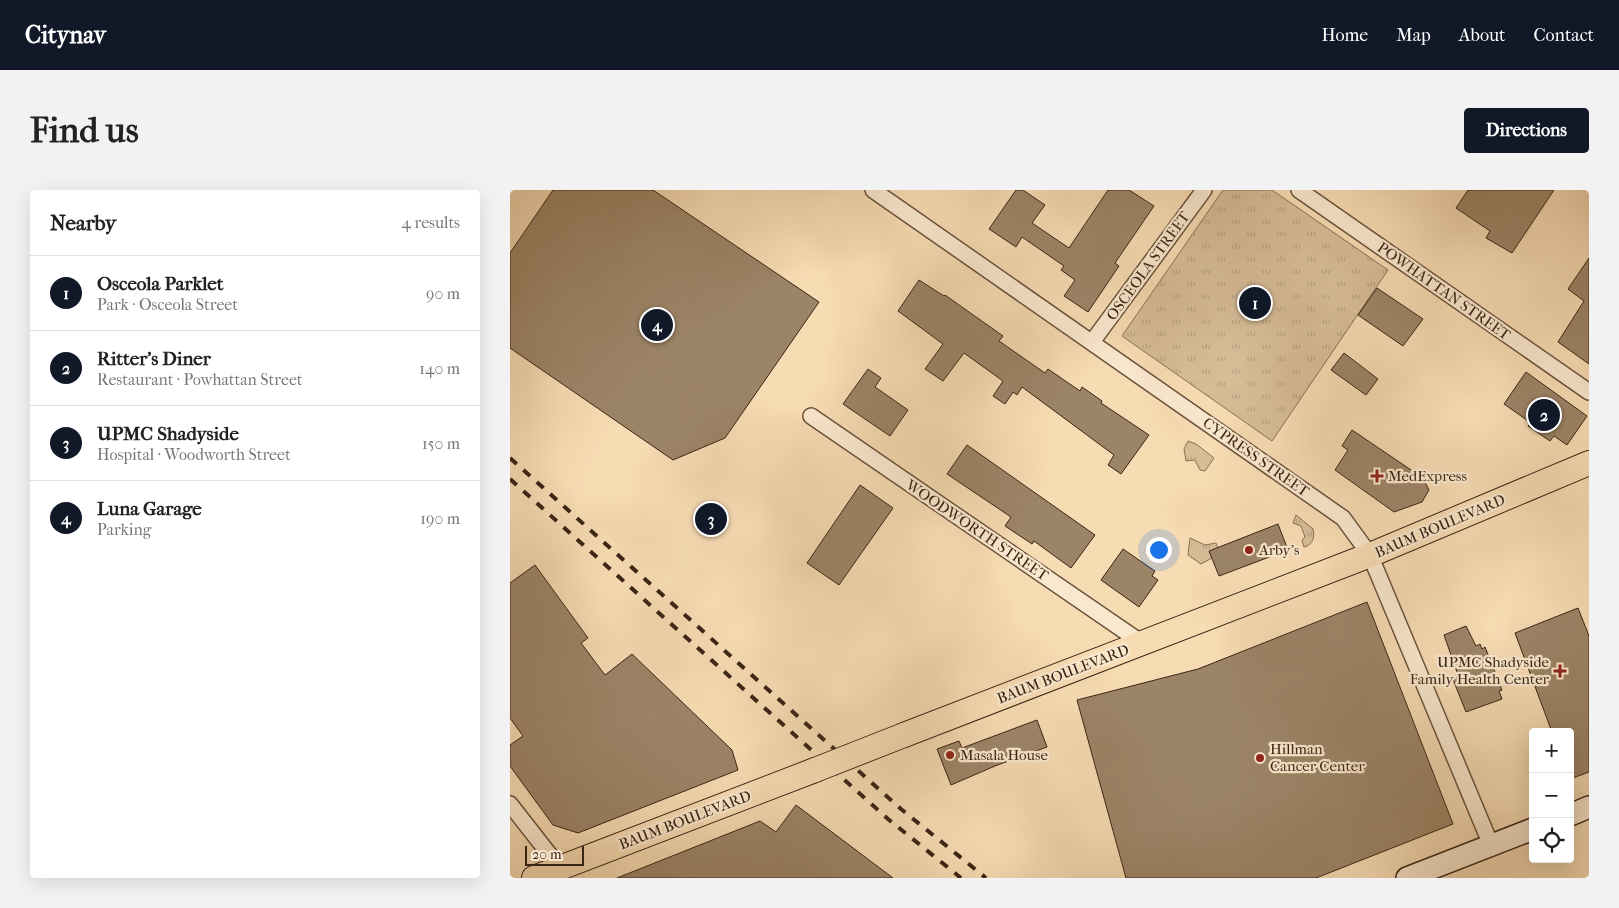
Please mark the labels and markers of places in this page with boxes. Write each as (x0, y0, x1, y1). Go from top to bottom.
pin: 1 (1239, 284, 1271, 322)
pin: 4 (641, 306, 673, 344)
pin: 2 (1528, 396, 1560, 434)
place label: MedExpress (1388, 467, 1467, 485)
marker: MedExpress (1370, 469, 1384, 483)
pin: 3 (695, 500, 727, 538)
place label: Arby's (1258, 541, 1300, 559)
marker: Arby's (1243, 544, 1255, 556)
place label: UPMC Shadyside Family Health Center (1410, 653, 1550, 688)
marker: UPMC Shadyside Family Health Center (1553, 664, 1567, 678)
place label: Hillman Cancer Center (1270, 740, 1365, 775)
place label: Masala House (960, 746, 1049, 764)
marker: Masala House (944, 749, 956, 761)
marker: Hillman Cancer Center (1254, 752, 1266, 764)

